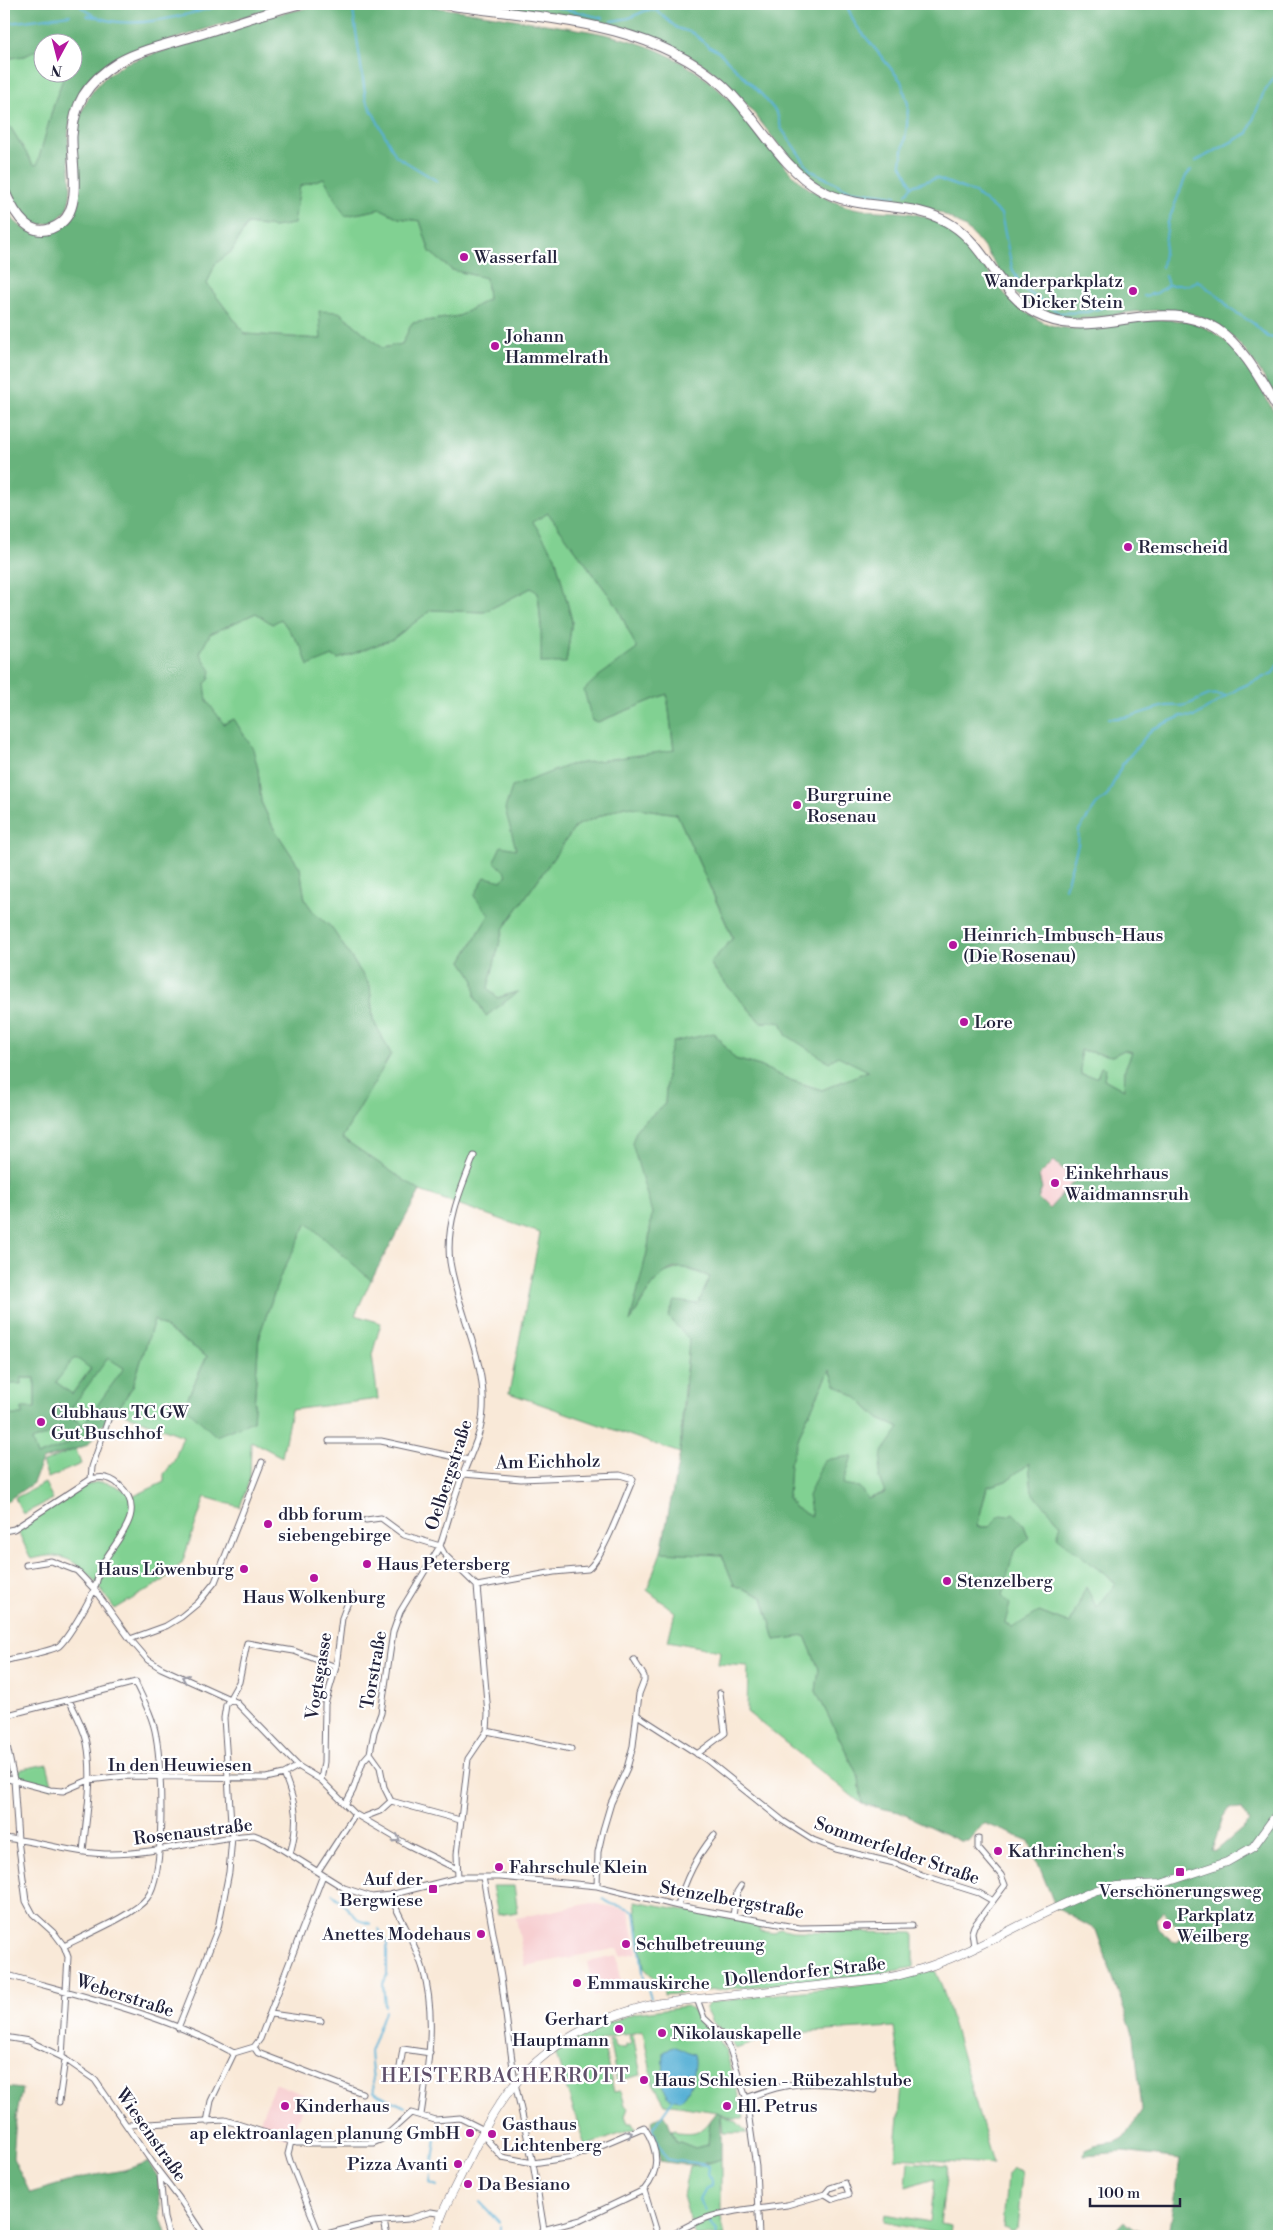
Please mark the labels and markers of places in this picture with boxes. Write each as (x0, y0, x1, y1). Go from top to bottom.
place label: Wasserfall (473, 246, 558, 269)
marker: Wasserfall (458, 251, 470, 263)
place label: Wanderparkplatz Dicker Stein (983, 270, 1123, 314)
marker: Wanderparkplatz Dicker Stein (1127, 285, 1139, 297)
place label: Johann Hammelrath (504, 325, 609, 369)
marker: Johann Hammelrath (489, 340, 501, 352)
place label: Remscheid (1138, 536, 1229, 559)
marker: Remscheid (1122, 541, 1134, 553)
place label: Burgruine Rosenau (806, 784, 892, 828)
marker: Burgruine Rosenau (791, 799, 803, 811)
place label: Heinrich-Imbusch-Haus (Die Rosenau) (963, 924, 1164, 968)
marker: Heinrich-Imbusch-Haus (Die Rosenau) (947, 939, 959, 951)
place label: Lore (974, 1011, 1013, 1034)
marker: Lore (958, 1016, 970, 1028)
place label: Einkehrhaus Waidmannsruh (1064, 1162, 1189, 1206)
marker: Einkehrhaus Waidmannsruh (1049, 1177, 1061, 1189)
place label: Clubhaus TC GW Gut Buschhof (51, 1401, 189, 1445)
marker: Clubhaus TC GW Gut Buschhof (35, 1416, 47, 1428)
place label: dbb forum siebengebirge (278, 1503, 391, 1547)
marker: dbb forum siebengebirge (262, 1518, 274, 1530)
place label: Haus Petersberg (377, 1553, 511, 1576)
place label: Haus Löwenburg (97, 1558, 235, 1581)
marker: Haus Petersberg (361, 1558, 373, 1570)
marker: Haus Löwenburg (238, 1563, 250, 1575)
place label: Stenzelberg (957, 1570, 1053, 1593)
marker: Haus Wolkenburg (308, 1572, 320, 1584)
marker: Stenzelberg (941, 1575, 953, 1587)
place label: Haus Wolkenburg (243, 1586, 386, 1609)
place label: Kathrinchen's (1008, 1840, 1125, 1863)
marker: Kathrinchen's (992, 1845, 1004, 1857)
place label: Fahrschule Klein (509, 1856, 648, 1879)
marker: Fahrschule Klein (493, 1861, 505, 1873)
marker: Verschönerungsweg (1174, 1866, 1186, 1878)
place label: Auf der Bergwiese (339, 1868, 423, 1912)
place label: Verschönerungsweg (1097, 1880, 1262, 1903)
marker: Auf der Bergwiese (427, 1883, 439, 1895)
place label: Parkplatz Weilberg (1176, 1904, 1254, 1948)
marker: Parkplatz Weilberg (1161, 1919, 1173, 1931)
place label: Anettes Modehaus (321, 1923, 471, 1946)
marker: Anettes Modehaus (475, 1928, 487, 1940)
place label: Schulbetreuung (636, 1933, 765, 1956)
marker: Schulbetreuung (620, 1938, 632, 1950)
place label: Emmauskirche (587, 1972, 710, 1995)
marker: Emmauskirche (571, 1977, 583, 1989)
place label: Gerhart Hauptmann (512, 2008, 610, 2052)
place label: Nikolauskapelle (672, 2022, 802, 2045)
marker: Gerhart Hauptmann (613, 2023, 625, 2035)
marker: Nikolauskapelle (656, 2027, 668, 2039)
place label: Haus Schlesien - Rübezahlstube (654, 2069, 912, 2092)
marker: Haus Schlesien - Rübezahlstube (638, 2074, 650, 2086)
place label: Kinderhaus (295, 2095, 390, 2118)
place label: Hl. Petrus (737, 2095, 818, 2118)
marker: Kinderhaus (279, 2100, 291, 2112)
marker: Hl. Petrus (721, 2100, 733, 2112)
place label: Gasthaus Lichtenberg (502, 2113, 603, 2157)
place label: ap elektroanlagen planung GmbH (190, 2122, 461, 2145)
marker: ap elektroanlagen planung GmbH (464, 2127, 476, 2139)
marker: Gasthaus Lichtenberg (486, 2128, 498, 2140)
place label: Pizza Avanti (347, 2153, 448, 2176)
marker: Pizza Avanti (452, 2158, 464, 2170)
place label: Da Besiano (478, 2173, 570, 2196)
marker: Da Besiano (462, 2178, 474, 2190)

